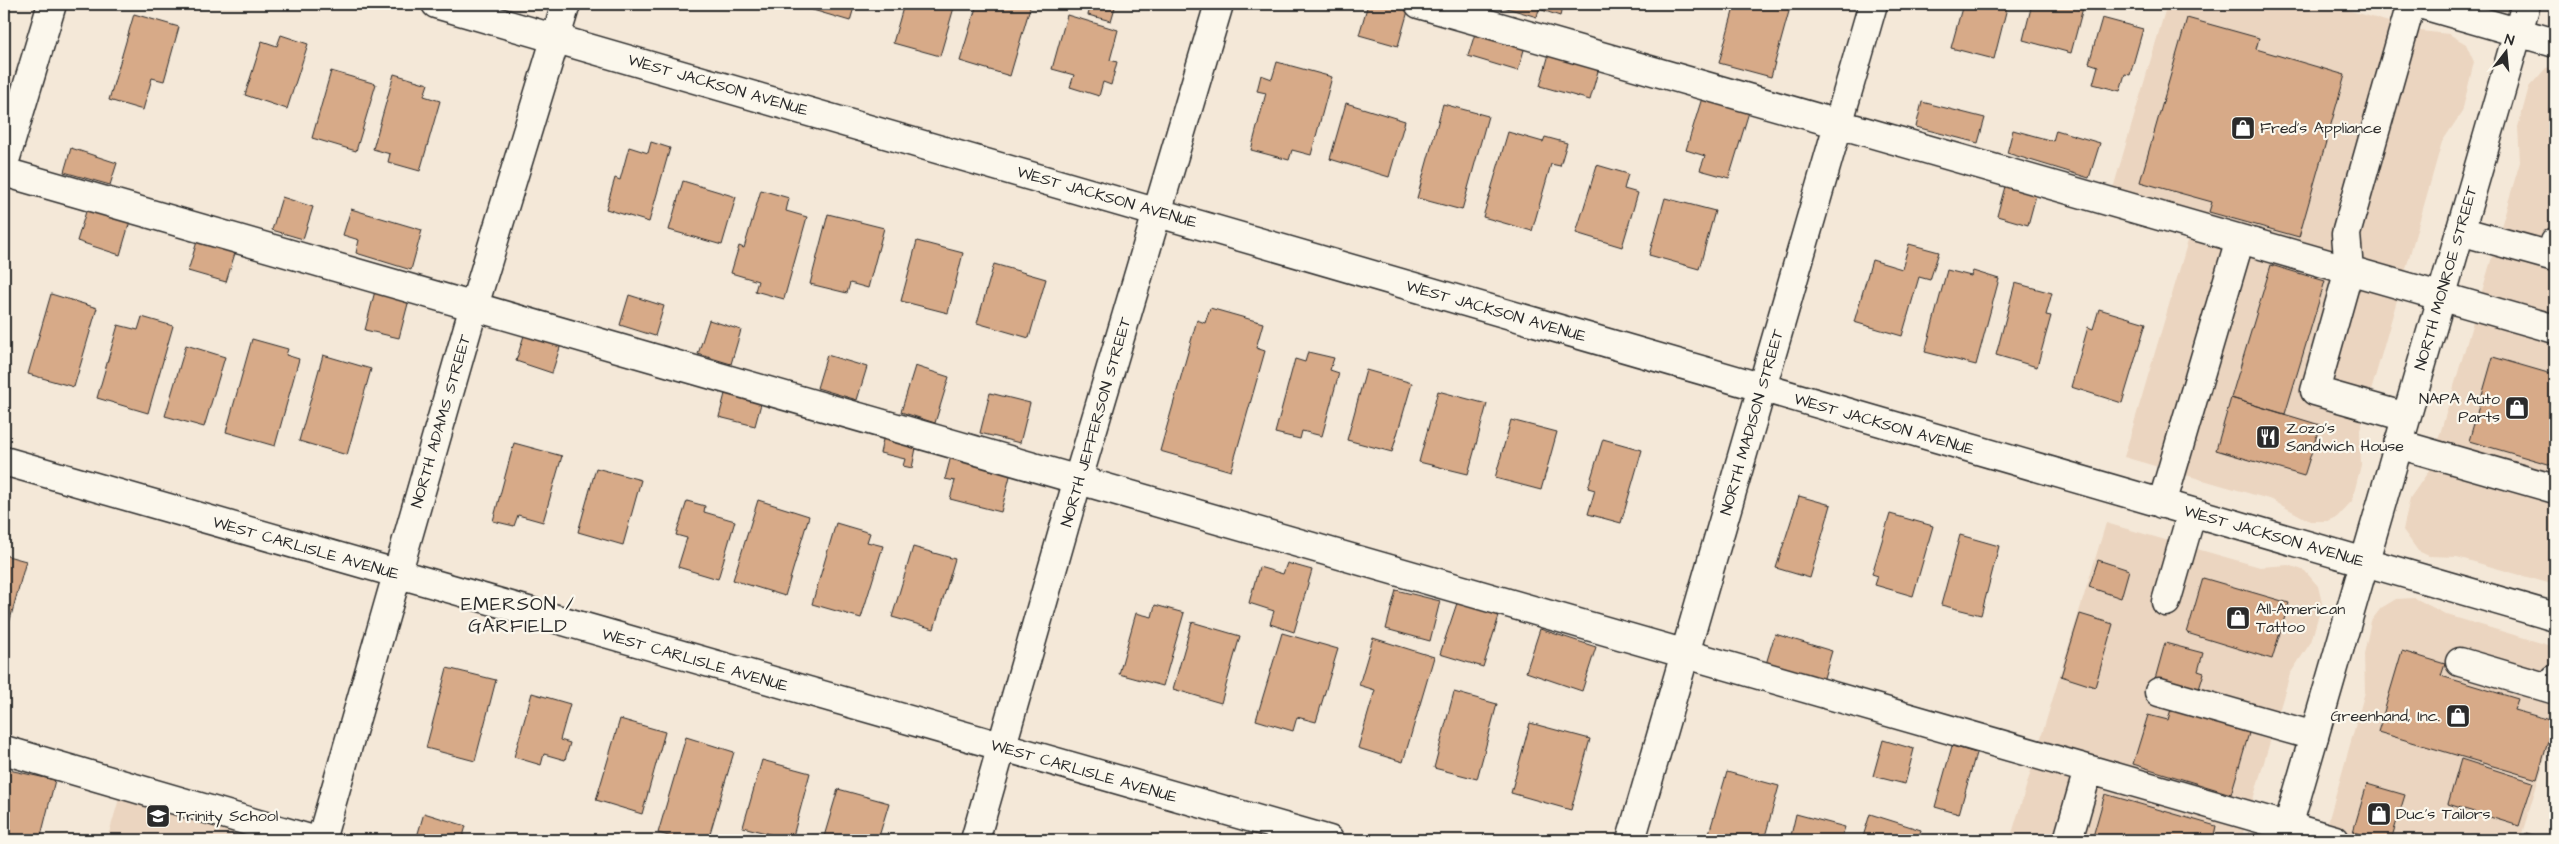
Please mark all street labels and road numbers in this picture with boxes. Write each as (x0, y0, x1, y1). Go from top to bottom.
street label: WEST JACKSON AVENUE (625, 49, 811, 121)
street label: WEST JACKSON AVENUE (1014, 161, 1200, 233)
street label: NORTH MONROE STREET (2409, 183, 2483, 373)
street label: WEST JACKSON AVENUE (1403, 275, 1589, 347)
street label: NORTH JEFFERSON STREET (1055, 315, 1137, 529)
street label: NORTH MADISON STREET (1715, 326, 1789, 518)
street label: NORTH ADAMS STREET (406, 332, 476, 510)
street label: WEST JACKSON AVENUE (1791, 388, 1977, 460)
street label: WEST JACKSON AVENUE (2181, 500, 2367, 572)
street label: WEST CARLISLE AVENUE (210, 511, 402, 585)
street label: WEST CARLISLE AVENUE (599, 623, 791, 697)
street label: WEST CARLISLE AVENUE (988, 734, 1180, 808)

